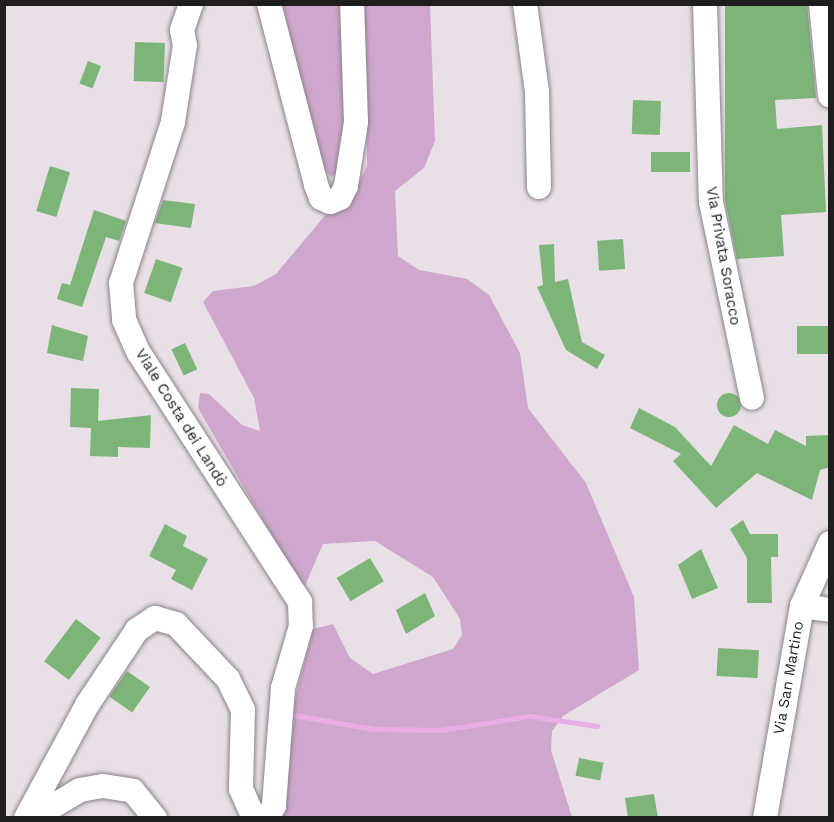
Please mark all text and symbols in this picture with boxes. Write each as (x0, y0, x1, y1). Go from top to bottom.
street label: Via Privata Soracco (702, 185, 744, 327)
street label: Viale Costa dei Landò (131, 345, 231, 491)
street label: Via San Martino (770, 620, 808, 736)

